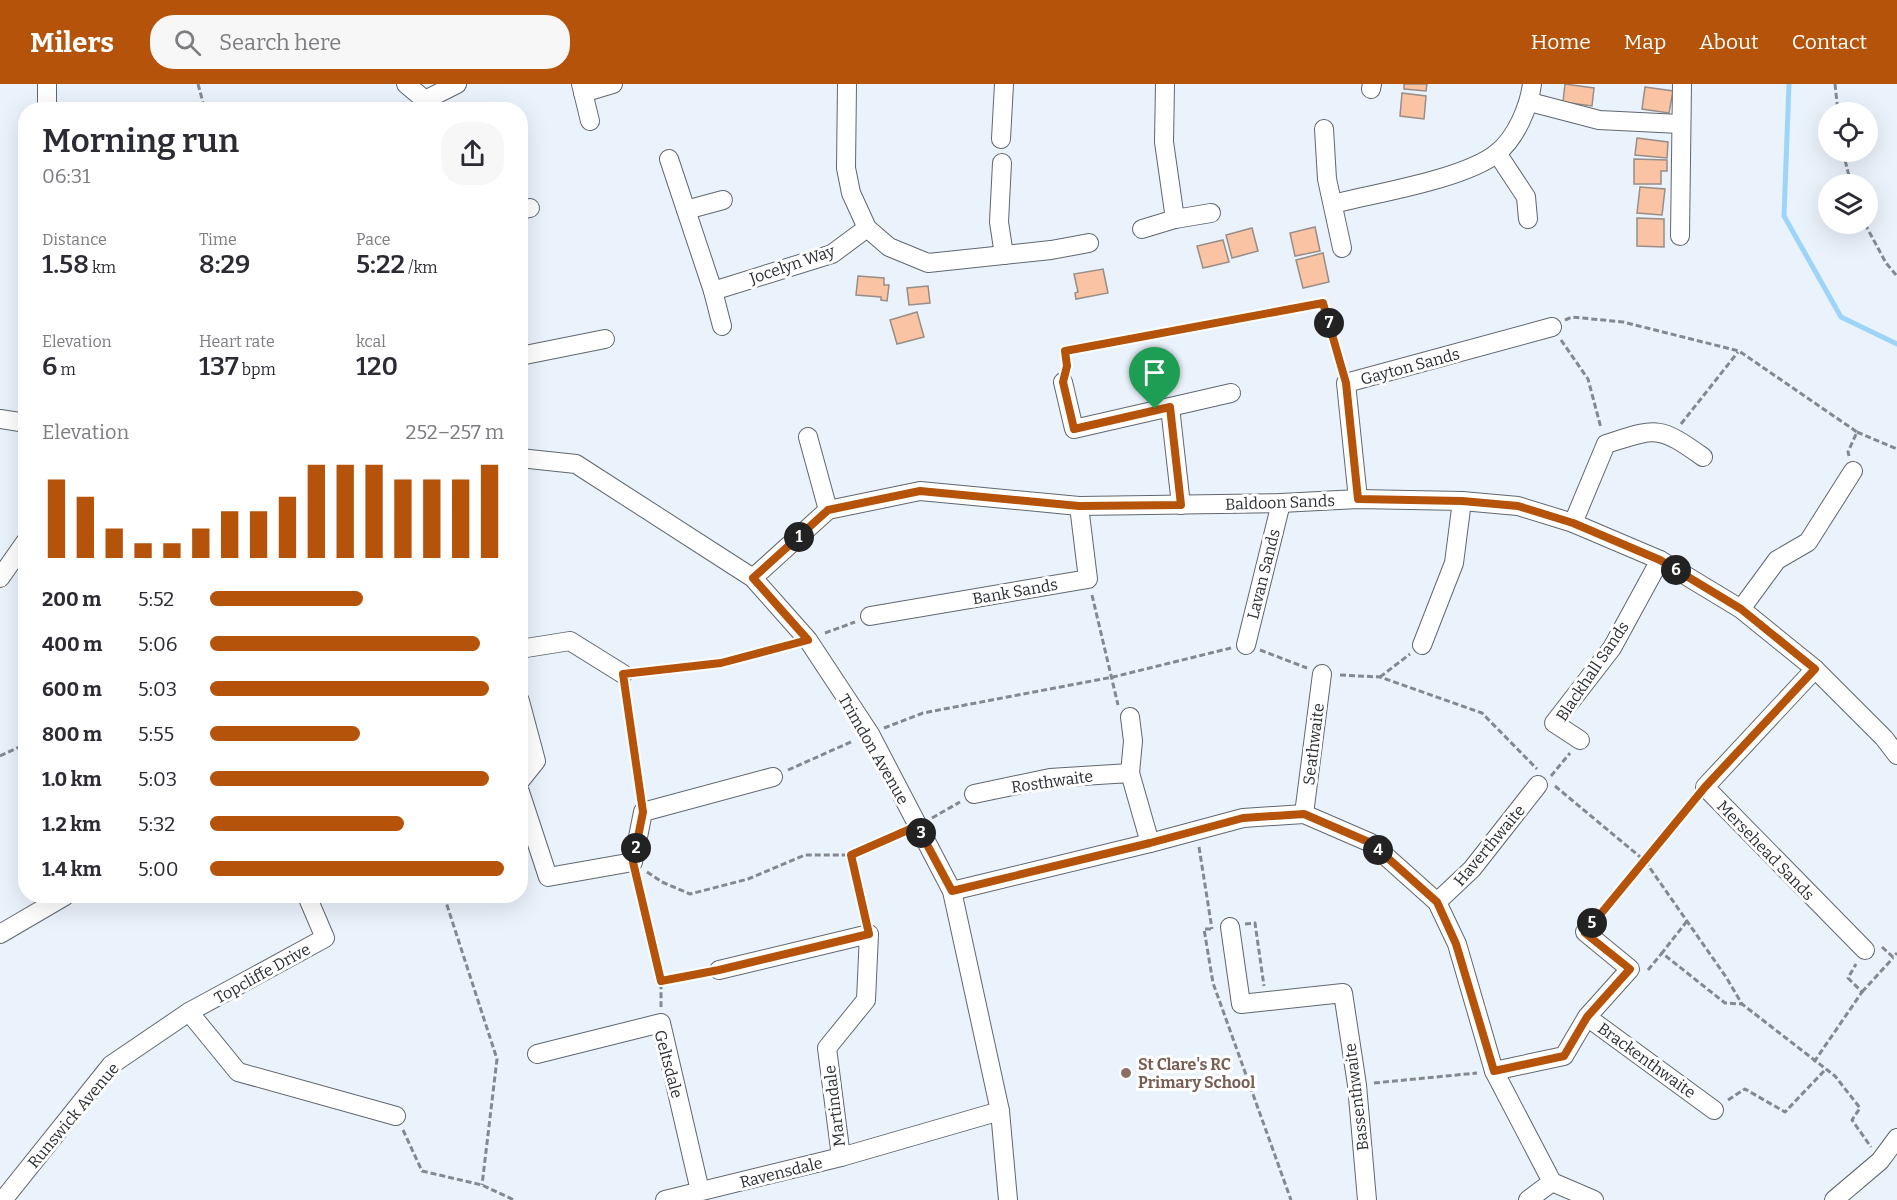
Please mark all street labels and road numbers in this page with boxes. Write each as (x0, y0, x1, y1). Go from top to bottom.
street label: Jocelyn Way (746, 241, 838, 288)
street label: Gayton Sands (1358, 344, 1462, 389)
street label: Baldoon Sands (1225, 491, 1335, 514)
street label: Lavan Sands (1243, 527, 1284, 621)
street label: Bank Sands (971, 575, 1059, 608)
street label: Blackhall Sands (1552, 618, 1633, 725)
street label: Trimdon Avenue (834, 691, 913, 808)
street label: Seathwaite (1299, 702, 1328, 786)
street label: Rosthwaite (1010, 766, 1094, 797)
street label: Mersehead Sands (1713, 796, 1818, 904)
street label: Haverthwaite (1450, 801, 1529, 890)
street label: Topcliffe Drive (211, 939, 314, 1008)
street label: Brackenthwaite (1594, 1019, 1699, 1102)
street label: Geltsdale (650, 1028, 687, 1100)
street label: Bassenthwaite (1340, 1042, 1373, 1152)
street label: Runswick Avenue (24, 1059, 123, 1172)
street label: Martindale (820, 1064, 849, 1148)
street label: Ravensdale (738, 1153, 824, 1192)

